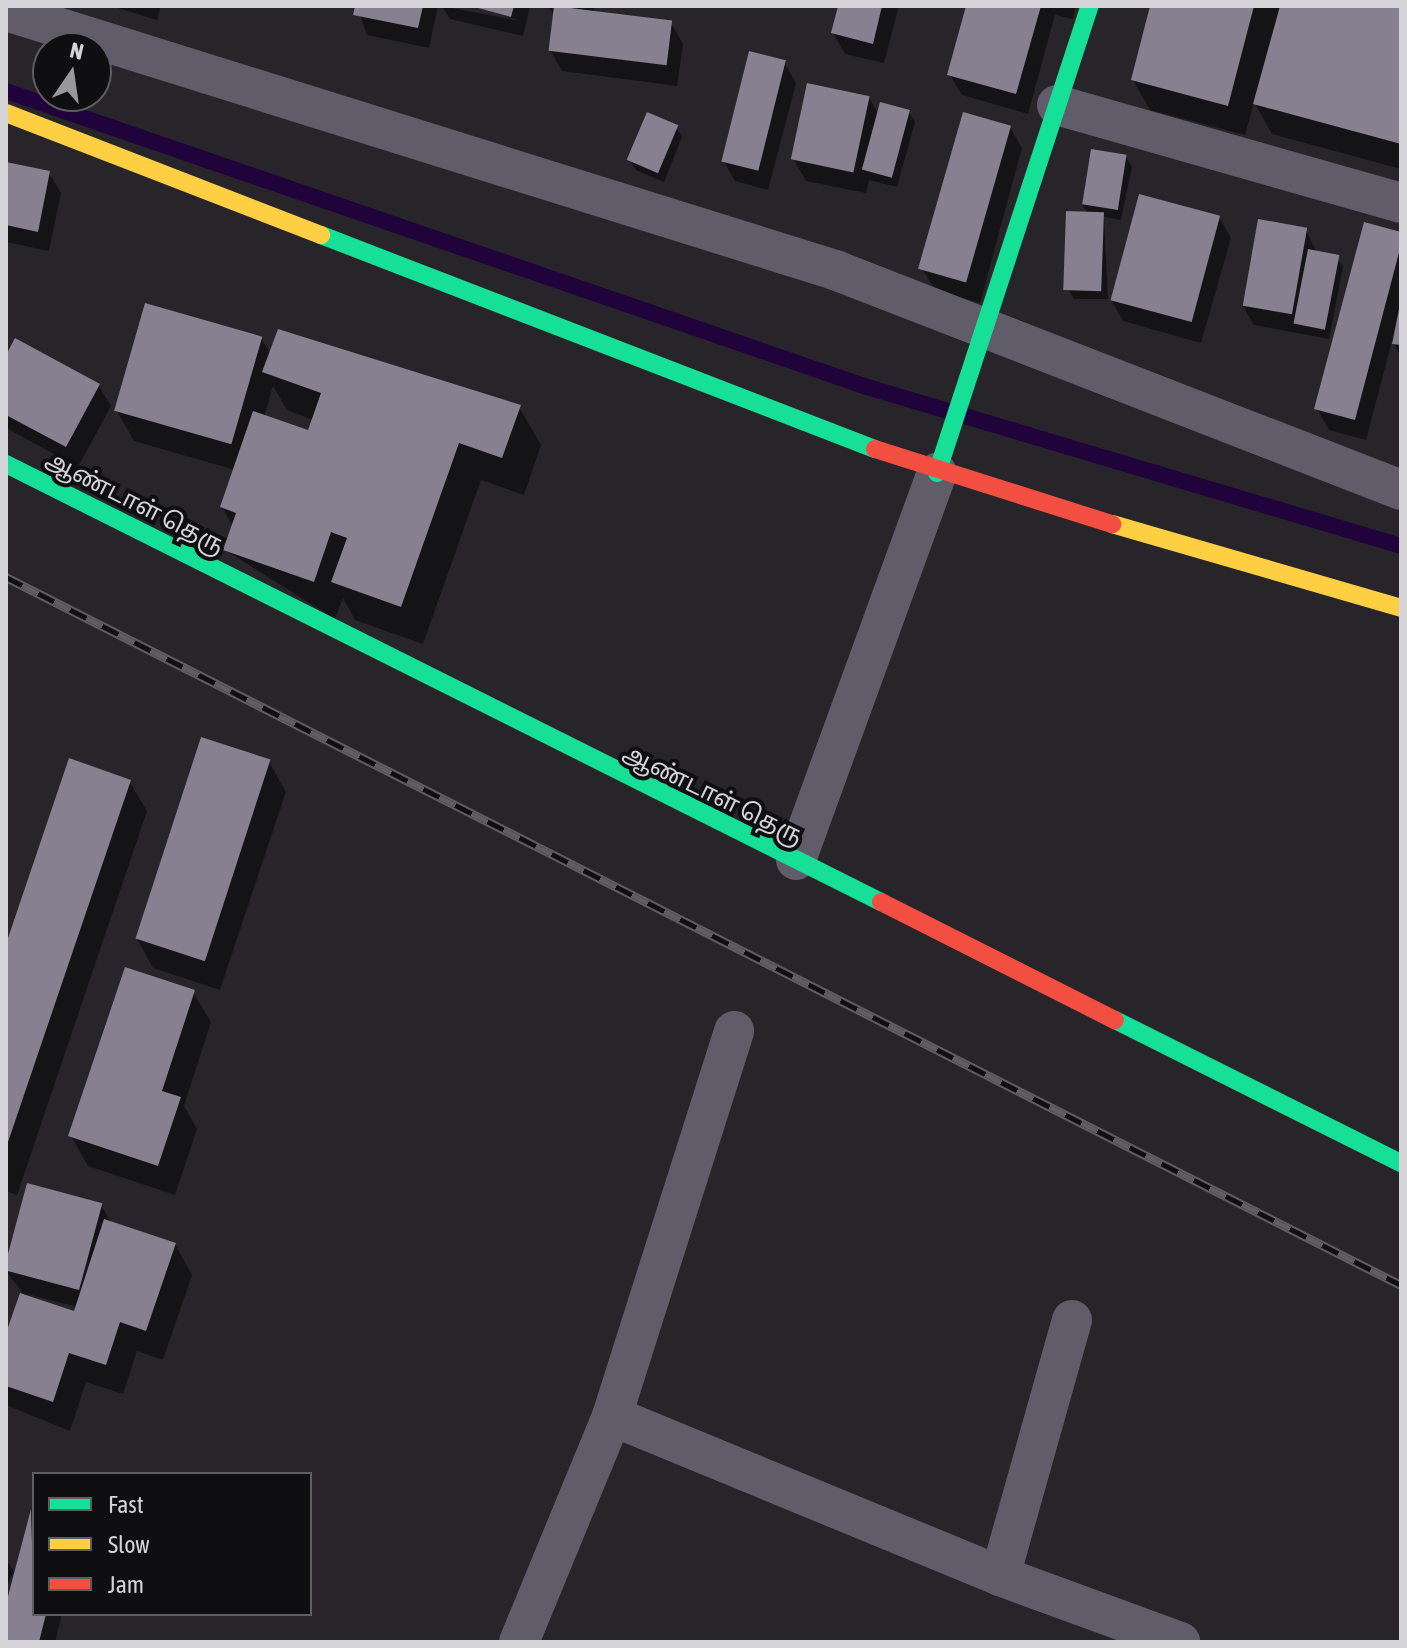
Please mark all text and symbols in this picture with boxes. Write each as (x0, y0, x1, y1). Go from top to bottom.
north arrow (32, 32, 112, 112)
text: N (68, 36, 86, 65)
street label: ஆண்டாள் தெரு (41, 445, 229, 559)
street label: ஆண்டாள் தெரு (618, 738, 808, 850)
legend (32, 1472, 312, 1616)
text: Fast (108, 1491, 144, 1518)
text: Slow (108, 1531, 150, 1558)
text: Jam (108, 1571, 144, 1598)

